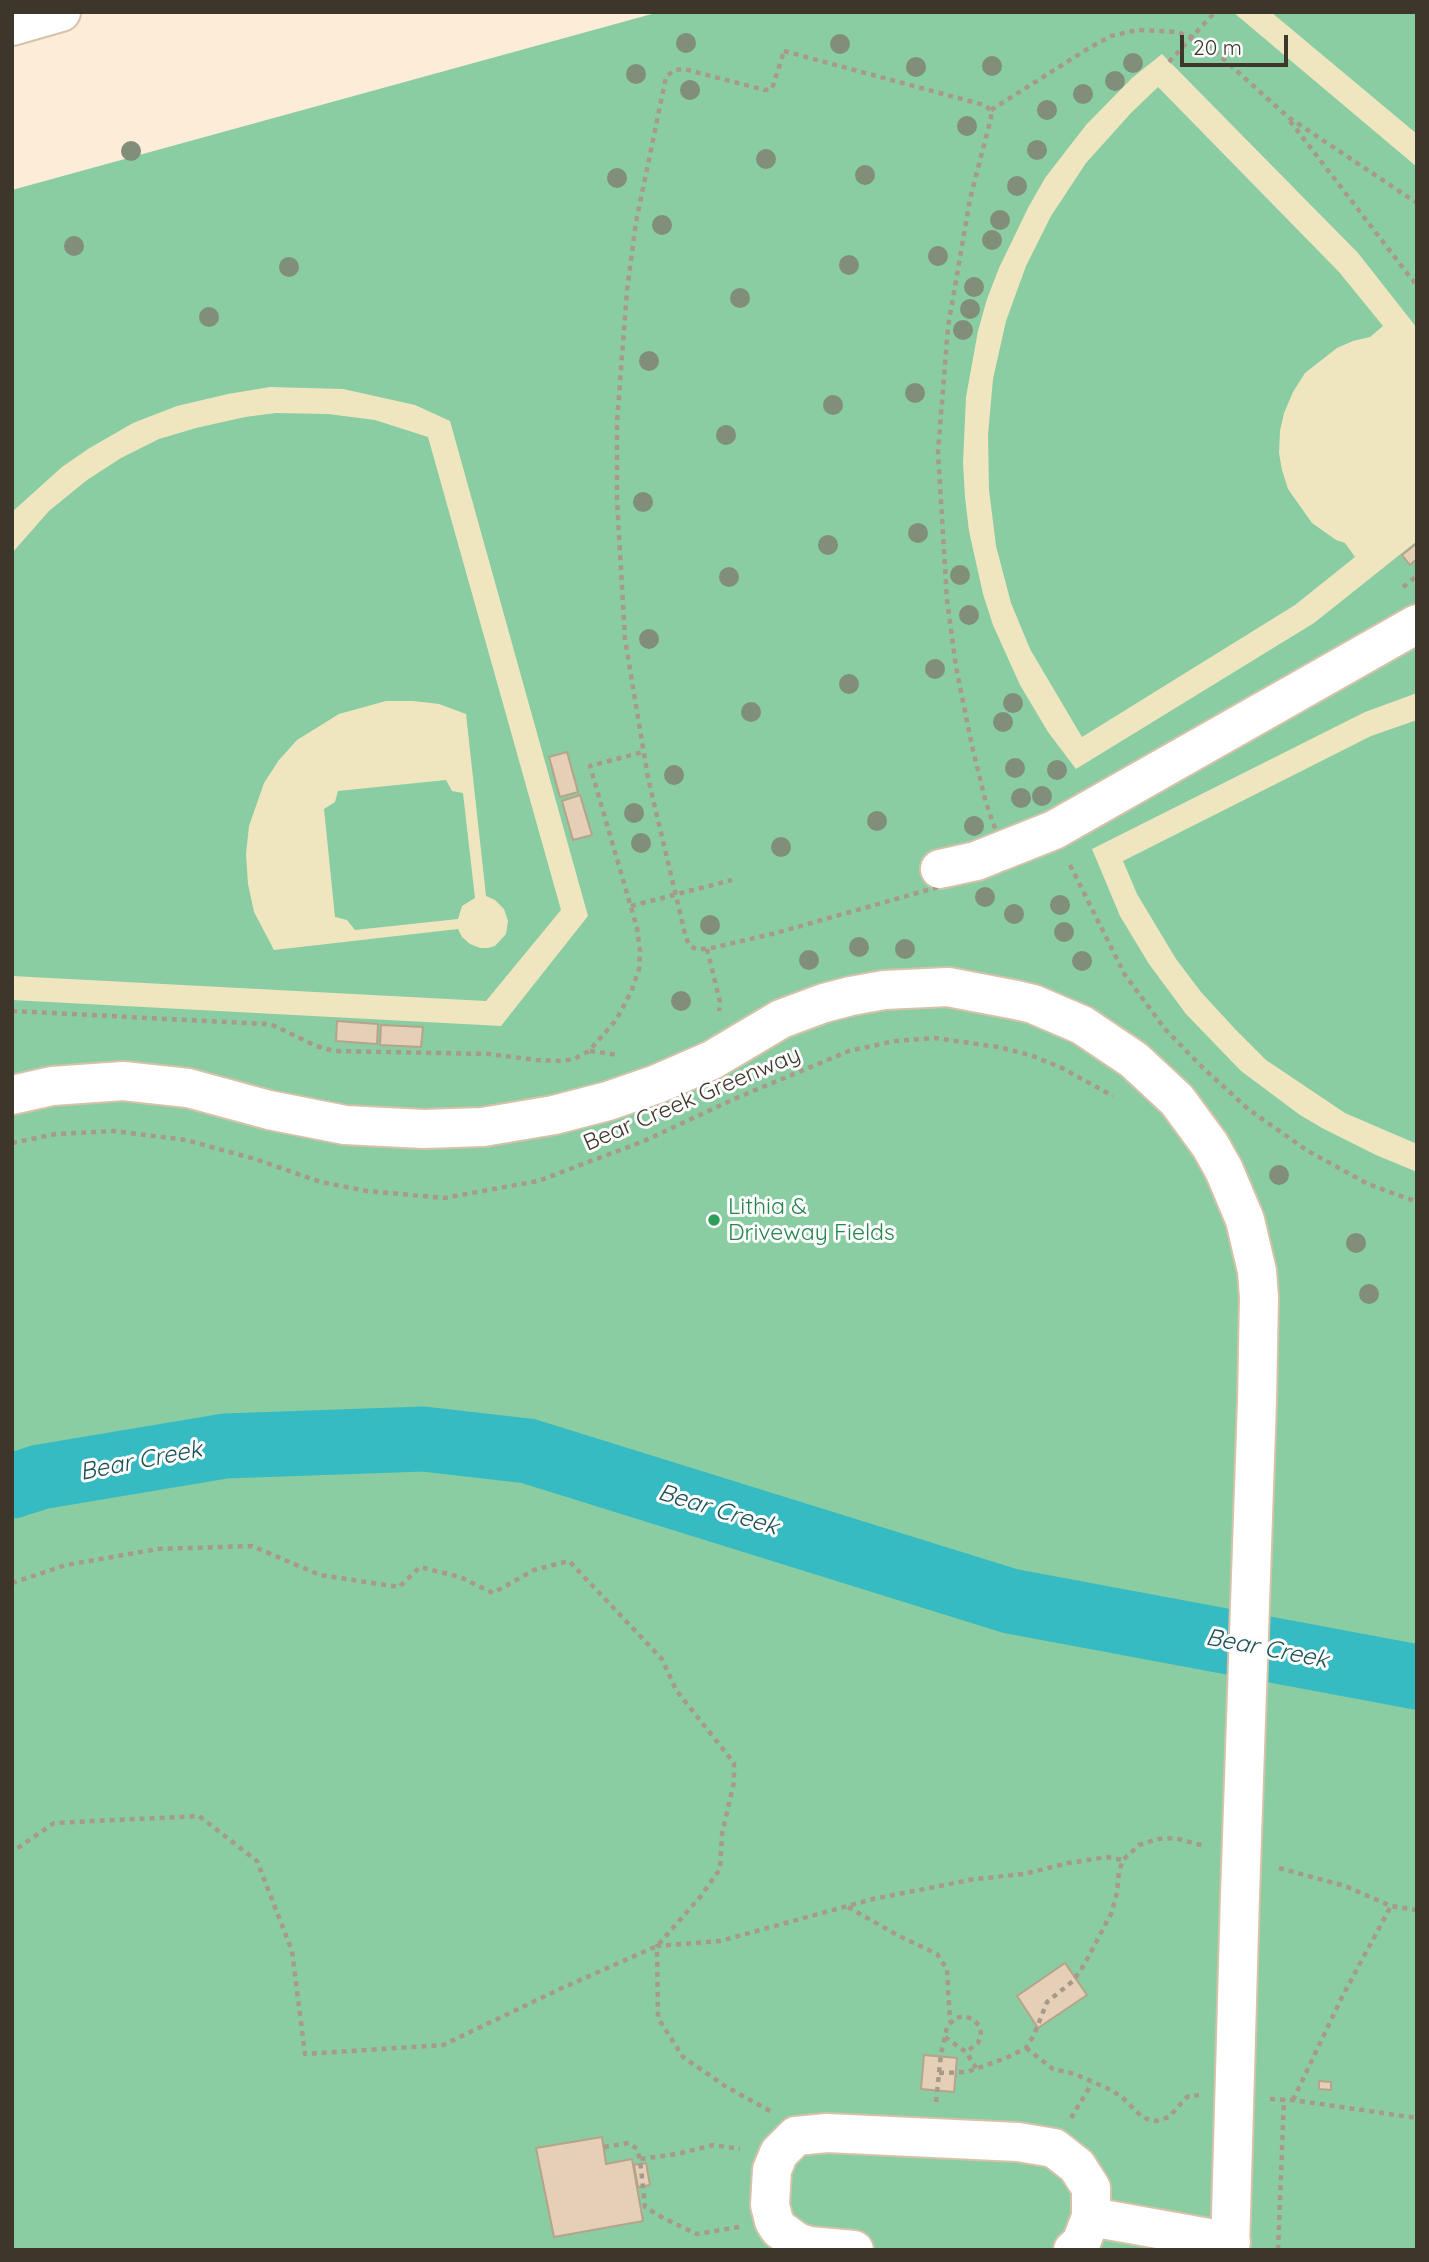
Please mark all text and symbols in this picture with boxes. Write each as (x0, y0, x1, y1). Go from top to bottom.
scale bar (1184, 21, 1292, 65)
text: 20 m (1193, 34, 1242, 60)
street label: Bear Creek Greenway (579, 1041, 805, 1157)
place label: Lithia & Driveway Fields (728, 1193, 895, 1247)
marker: Lithia & Driveway Fields (706, 1212, 722, 1228)
water label: Bear Creek (77, 1435, 205, 1487)
water label: Bear Creek (655, 1478, 781, 1542)
water label: Bear Creek (1203, 1623, 1331, 1675)

